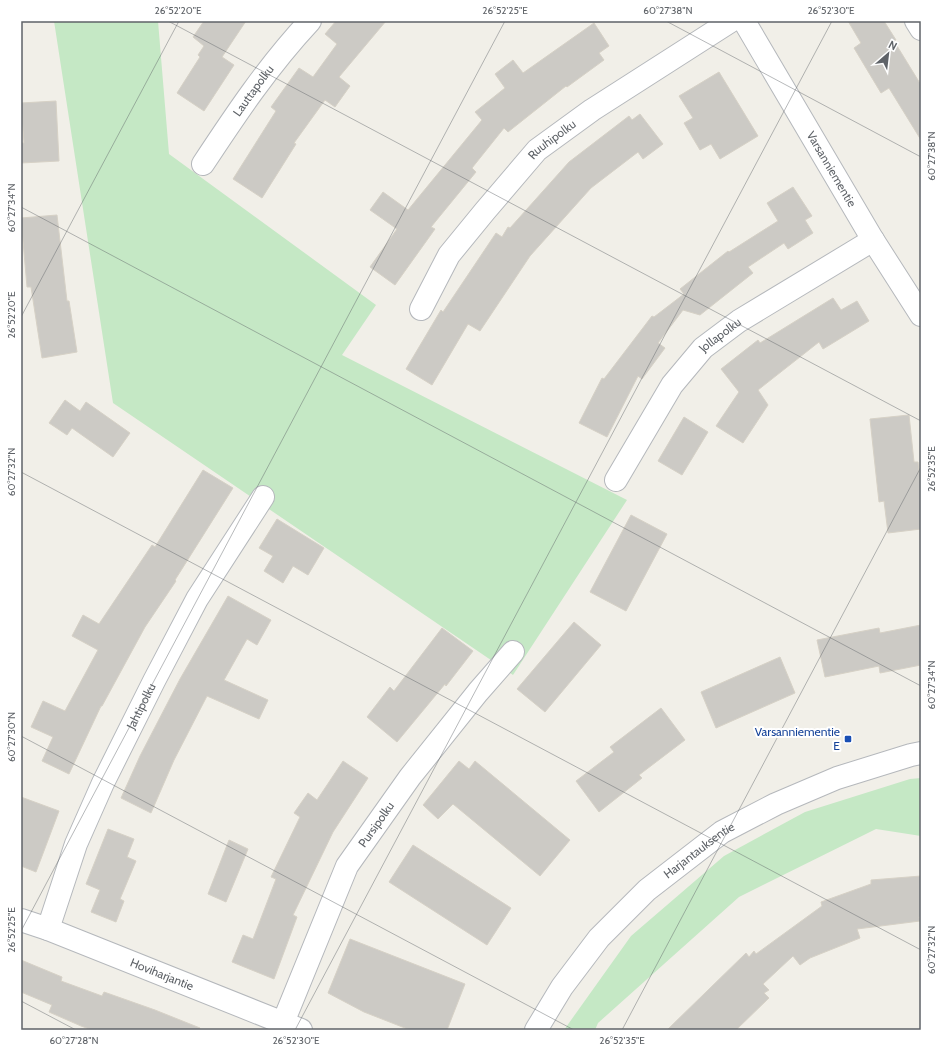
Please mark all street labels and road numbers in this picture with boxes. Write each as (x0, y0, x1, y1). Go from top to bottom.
street label: Lauttapolku (229, 62, 277, 119)
street label: Ruuhipolku (524, 116, 579, 162)
street label: Varsanniementie (804, 128, 860, 210)
street label: Jollapolku (694, 314, 744, 356)
street label: Jahtipolku (123, 681, 159, 732)
street label: Pursipolku (355, 799, 397, 850)
street label: Harjantauksentie (660, 819, 737, 881)
street label: Hoviharjantie (128, 955, 196, 993)

